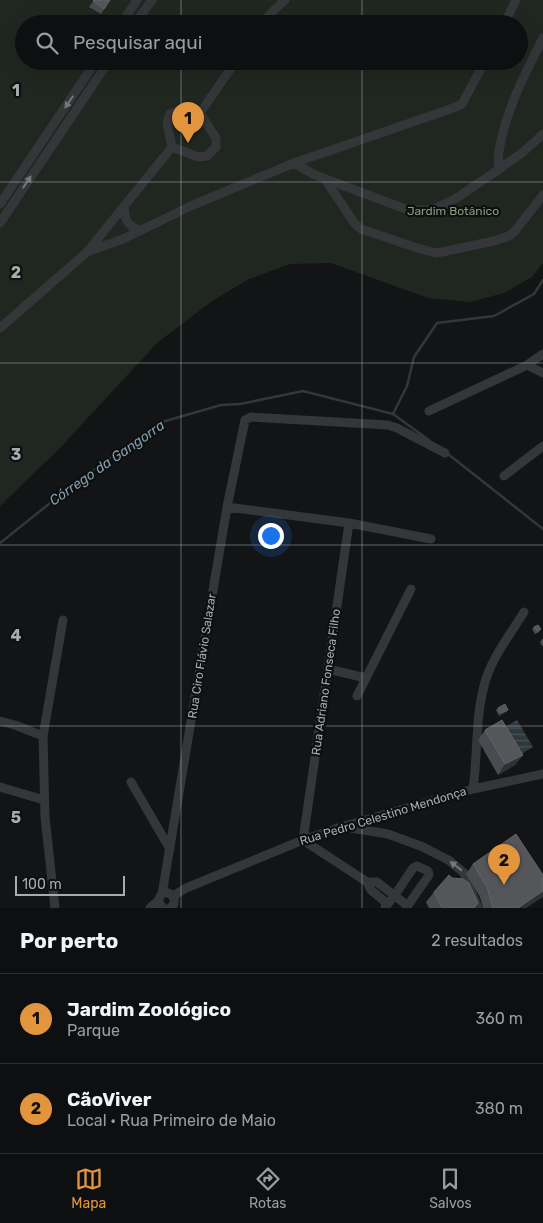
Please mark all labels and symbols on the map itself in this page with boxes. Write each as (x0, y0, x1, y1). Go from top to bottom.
text: 1 (12, 81, 20, 100)
one-way arrow (64, 95, 73, 108)
pin: 1 (172, 102, 204, 143)
one-way arrow (22, 176, 32, 189)
park label: Jardim Botânico (407, 204, 499, 218)
text: 2 (11, 263, 21, 282)
water label: Córrego da Gangorra (46, 417, 168, 509)
text: 3 (11, 445, 21, 464)
your location (258, 523, 284, 549)
street label: Rua Ciro Flávio Salazar (185, 592, 219, 720)
street label: Rua Adriano Fonseca Filho (309, 608, 343, 756)
text: 4 (11, 626, 22, 645)
street label: Rua Pedro Celestino Mendonça (298, 784, 468, 848)
text: 5 (11, 808, 21, 827)
pin: 2 (488, 844, 520, 885)
one-way arrow (449, 861, 462, 871)
scale bar (15, 873, 125, 896)

